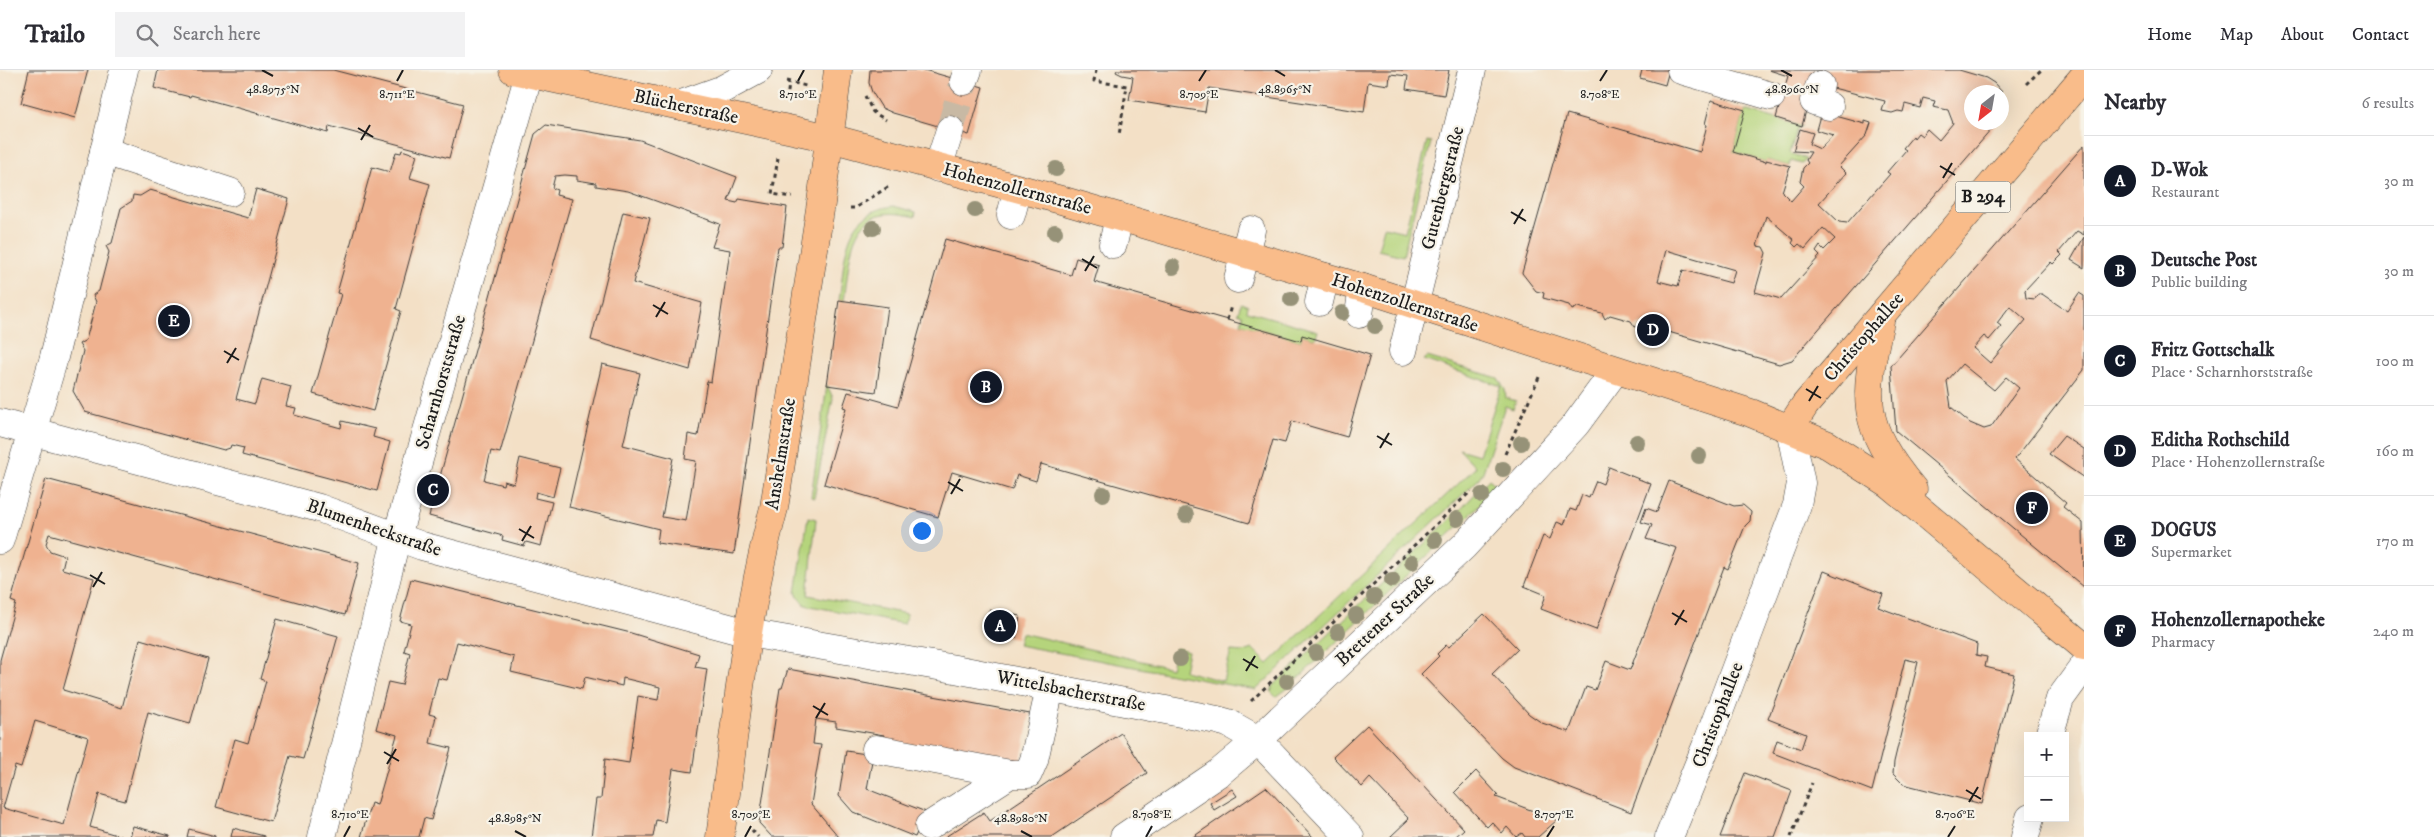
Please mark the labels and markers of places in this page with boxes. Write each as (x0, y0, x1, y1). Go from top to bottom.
pin: E (158, 302, 190, 340)
pin: D (1637, 311, 1669, 349)
pin: B (970, 368, 1002, 406)
pin: C (417, 471, 449, 509)
pin: F (2016, 489, 2048, 527)
pin: A (984, 607, 1016, 645)

